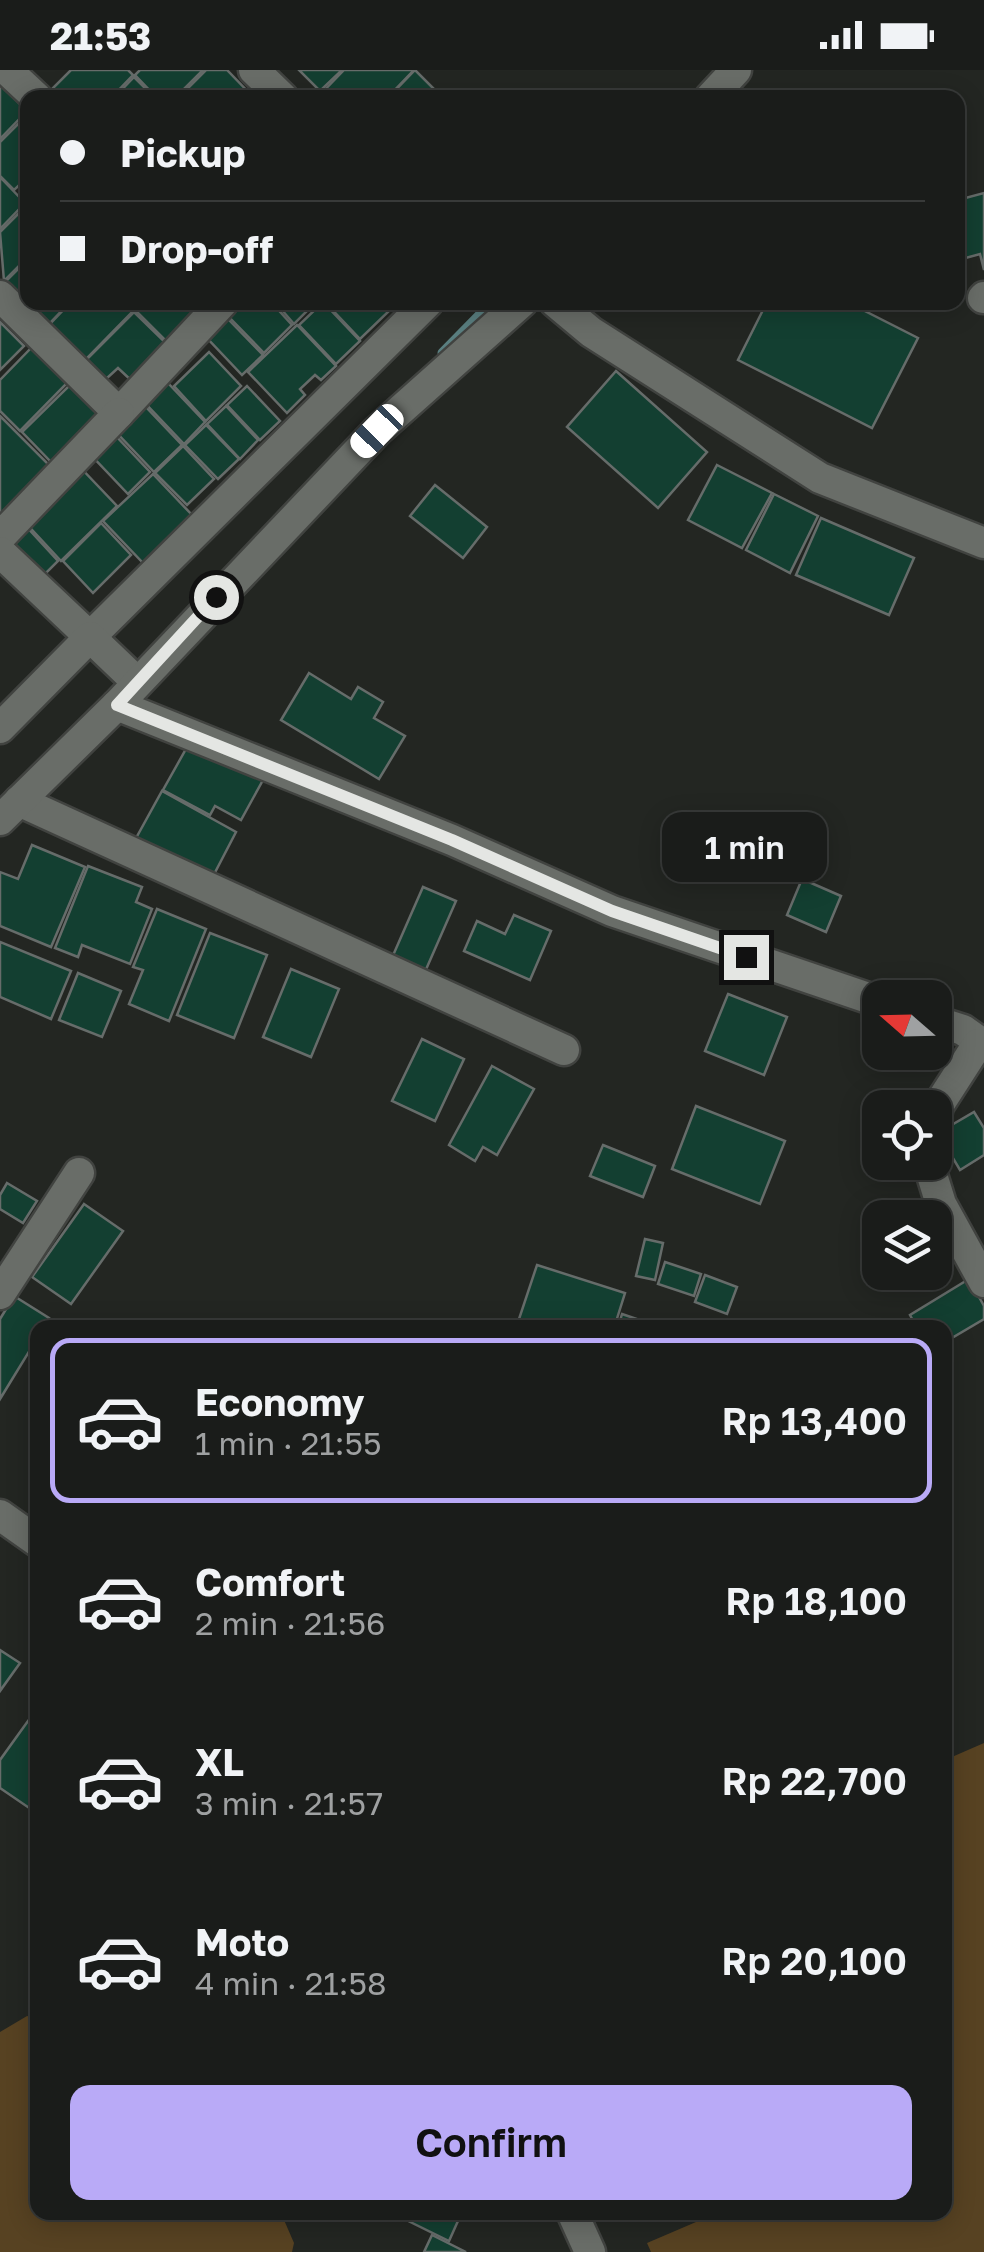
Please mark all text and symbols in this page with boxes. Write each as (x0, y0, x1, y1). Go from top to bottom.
text: 21:53 (50, 13, 151, 58)
text: Pickup (120, 130, 246, 175)
text: Drop-off (120, 226, 273, 271)
car (345, 399, 409, 463)
route start (194, 575, 239, 620)
callout: 1 min (664, 812, 828, 882)
text: 1 min (704, 828, 785, 866)
route end (724, 935, 769, 980)
north arrow (862, 980, 952, 1070)
map controls (862, 980, 952, 1290)
button: locate (862, 1090, 952, 1180)
button: layers (862, 1200, 952, 1290)
icon: car (75, 1376, 165, 1466)
text: Economy (195, 1379, 364, 1424)
text: Rp 13,400 (722, 1398, 907, 1443)
text: 1 min · 21:55 (195, 1424, 382, 1462)
icon: car (75, 1556, 165, 1646)
text: Comfort (195, 1559, 345, 1604)
text: Rp 18,100 (725, 1578, 907, 1623)
text: 2 min · 21:56 (195, 1604, 385, 1642)
icon: car (75, 1736, 165, 1826)
text: XL (195, 1739, 244, 1784)
text: Rp 22,700 (722, 1758, 907, 1803)
text: 3 min · 21:57 (195, 1784, 383, 1822)
icon: car (75, 1916, 165, 2006)
text: Moto (195, 1919, 289, 1964)
text: Rp 20,100 (721, 1938, 907, 1983)
text: 4 min · 21:58 (195, 1964, 386, 2002)
button: Confirm (70, 2085, 912, 2200)

